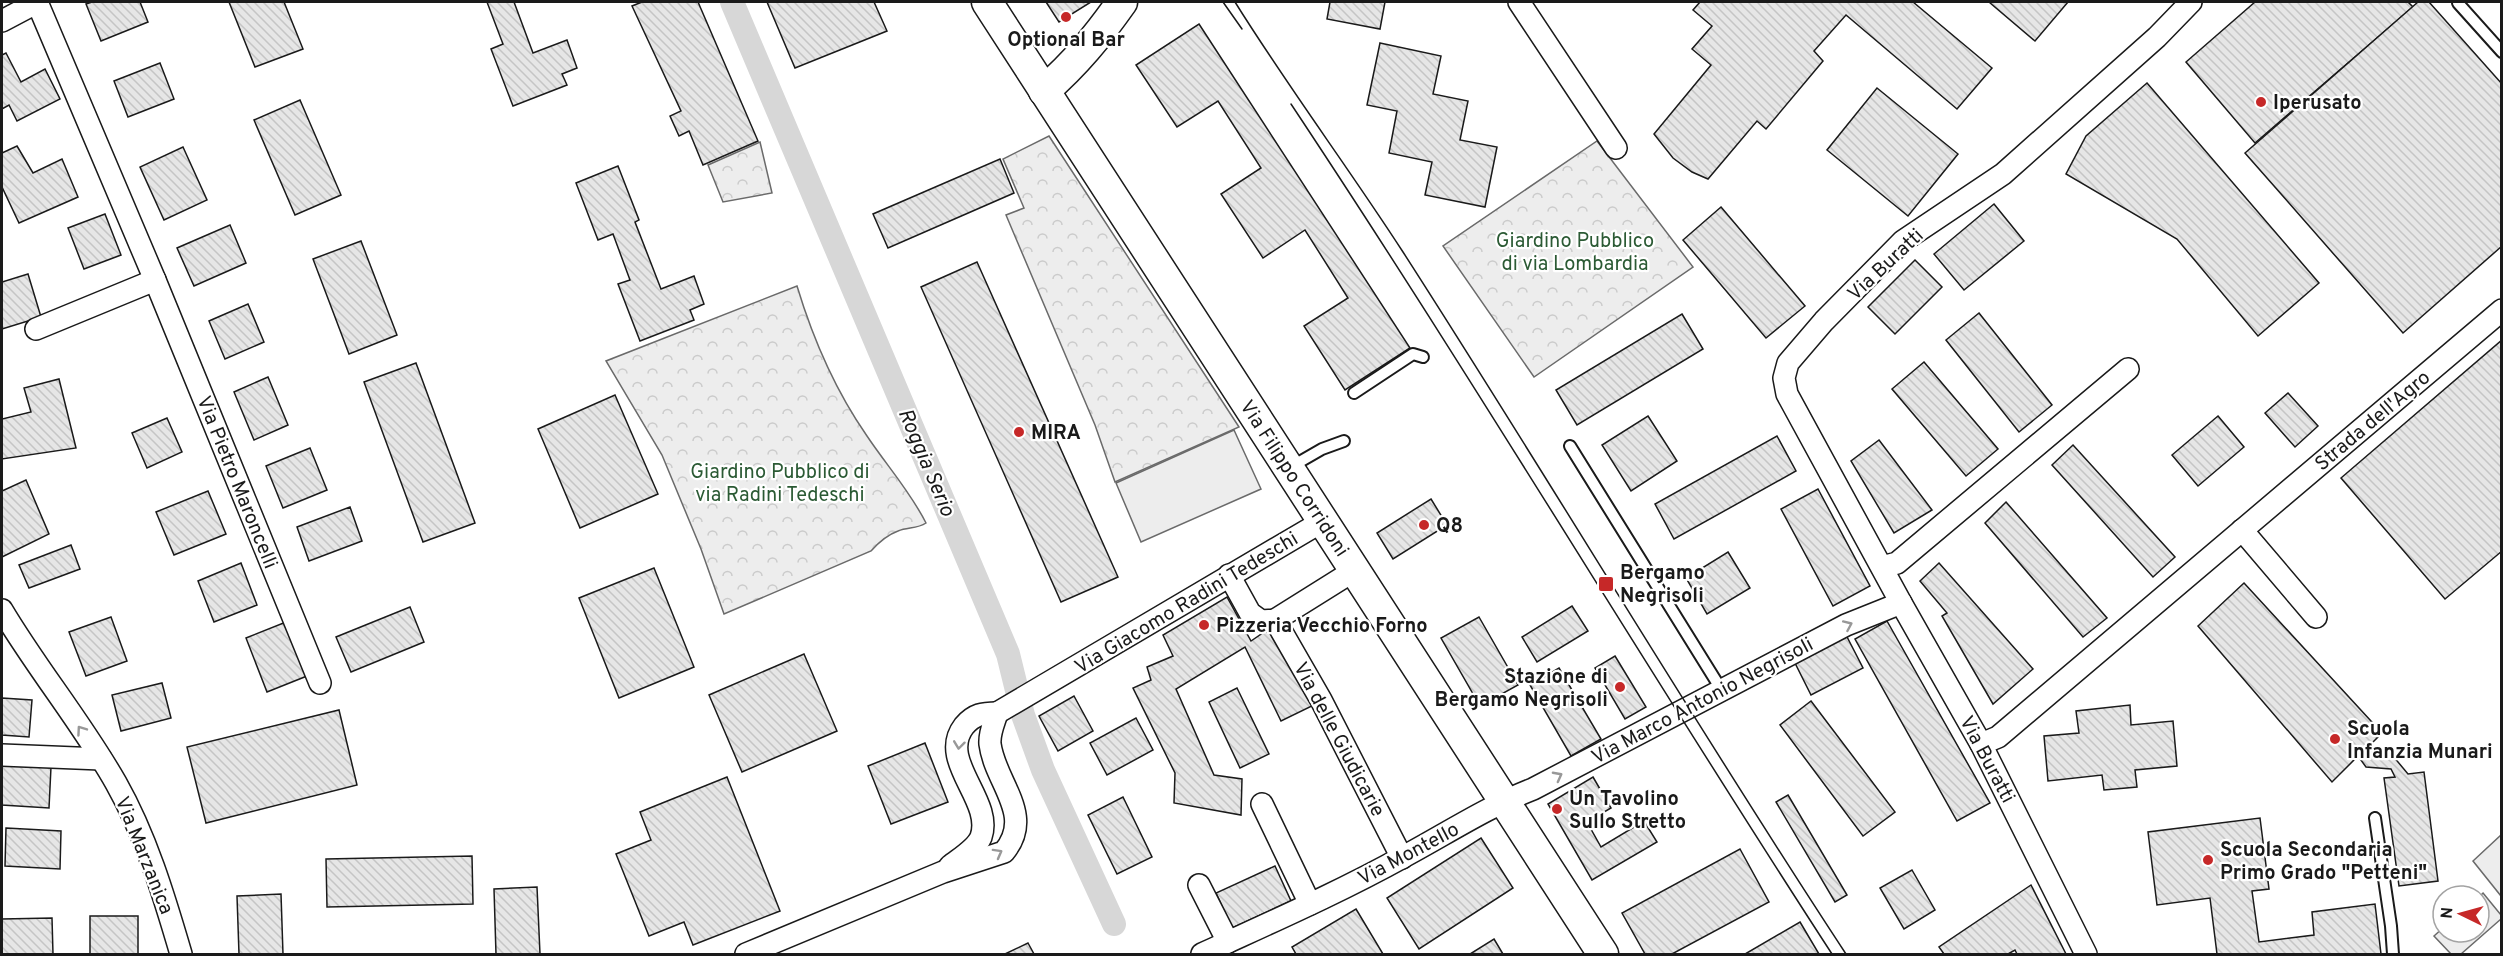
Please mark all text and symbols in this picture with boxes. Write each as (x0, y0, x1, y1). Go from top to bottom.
marker: Optional Bar (1059, 10, 1073, 24)
place label: Optional Bar (1007, 28, 1125, 54)
place label: Iperusato (2273, 91, 2362, 117)
marker: Iperusato (2254, 95, 2268, 109)
street label: Via Buratti (1843, 224, 1930, 307)
park label: Giardino Pubblico di via Lombardia (1496, 229, 1654, 278)
street label: Strada dell'Agro (2310, 366, 2436, 478)
street label: Via Pietro Maroncelli (190, 393, 283, 573)
street label: Via Filippo Corridoni (1233, 396, 1354, 562)
water label: Roggia Serio (891, 405, 961, 521)
place label: MIRA (1031, 421, 1081, 447)
marker: MIRA (1012, 425, 1026, 439)
park label: Giardino Pubblico di via Radini Tedeschi (690, 460, 870, 509)
place label: Q8 (1436, 514, 1463, 540)
marker: Q8 (1417, 518, 1431, 532)
street label: Via Giacomo Radini Tedeschi (1071, 527, 1303, 681)
place label: Bergamo Negrisoli (1620, 561, 1705, 610)
marker: Bergamo Negrisoli (1597, 575, 1615, 593)
place label: Pizzeria Vecchio Forno (1216, 614, 1428, 640)
marker: Pizzeria Vecchio Forno (1197, 618, 1211, 632)
one-way arrow (1842, 620, 1853, 632)
street label: Via Marco Antonio Negrisoli (1588, 632, 1818, 771)
street label: Via delle Giudicarie (1286, 658, 1390, 822)
place label: Stazione di Bergamo Negrisoli (1434, 665, 1608, 714)
marker: Stazione di Bergamo Negrisoli (1613, 680, 1627, 694)
street label: Via Buratti (1952, 712, 2020, 808)
place label: Scuola Infanzia Munari (2347, 717, 2493, 766)
one-way arrow (77, 725, 88, 736)
marker: Scuola Infanzia Munari (2328, 732, 2342, 746)
one-way arrow (953, 740, 965, 750)
one-way arrow (1552, 772, 1562, 783)
place label: Un Tavolino Sullo Stretto (1569, 787, 1686, 836)
street label: Via Marzanica (108, 793, 179, 918)
marker: Un Tavolino Sullo Stretto (1550, 802, 1564, 816)
street label: Via Montello (1354, 817, 1464, 892)
place label: Scuola Secondaria Primo Grado "Petteni" (2220, 838, 2427, 887)
one-way arrow (992, 849, 1002, 860)
marker: Scuola Secondaria Primo Grado "Petteni" (2201, 853, 2215, 867)
north arrow (2431, 884, 2491, 944)
text: N (2438, 906, 2459, 919)

